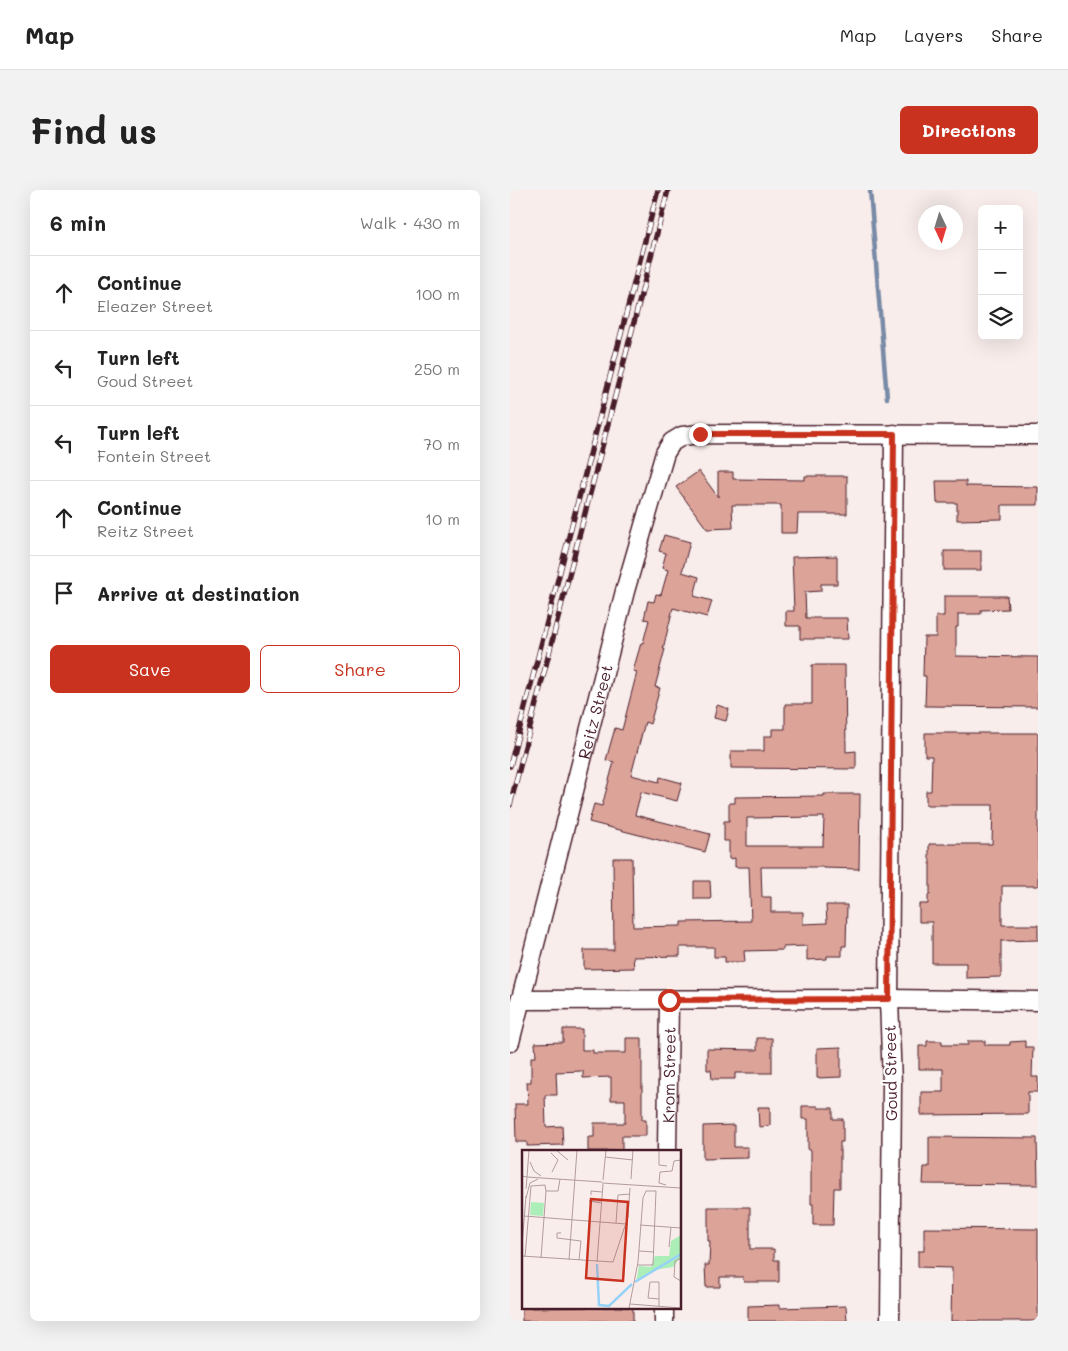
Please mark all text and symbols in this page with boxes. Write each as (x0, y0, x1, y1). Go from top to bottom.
text: Map (25, 19, 74, 50)
text: Map (840, 23, 876, 47)
text: Layers (904, 23, 963, 47)
text: Share (991, 23, 1043, 47)
button: Directions (900, 106, 1038, 154)
text: Find us (30, 107, 157, 153)
north arrow (918, 205, 963, 250)
map controls (978, 205, 1023, 340)
button: + (978, 205, 1023, 250)
text: 6 min (50, 209, 106, 236)
text: Walk · 430 m (360, 212, 460, 233)
button: − (978, 250, 1023, 295)
text: Continue (97, 270, 182, 295)
icon: ahead (50, 279, 78, 307)
text: 100 m (415, 283, 460, 304)
text: Eleazer Street (97, 295, 213, 316)
button: layers (978, 295, 1023, 340)
text: Turn left (97, 345, 180, 370)
icon: left (50, 354, 78, 382)
text: 250 m (414, 358, 460, 379)
text: Goud Street (97, 370, 193, 391)
text: Turn left (97, 420, 180, 445)
route end (689, 423, 712, 446)
icon: left (50, 429, 78, 457)
text: 70 m (423, 433, 460, 454)
text: Fontein Street (97, 445, 211, 466)
text: Continue (97, 495, 182, 520)
icon: ahead (50, 504, 78, 532)
text: 10 m (425, 508, 460, 529)
text: Reitz Street (97, 520, 194, 541)
icon: arrive (50, 579, 78, 607)
text: Arrive at destination (97, 581, 300, 606)
button: Save (50, 645, 250, 693)
button: Share (260, 645, 460, 693)
street label: Reitz Street (572, 662, 616, 761)
route start (658, 989, 681, 1012)
street label: Goud Street (879, 1025, 901, 1121)
street label: Krom Street (657, 1027, 679, 1123)
inset map (522, 1150, 681, 1308)

